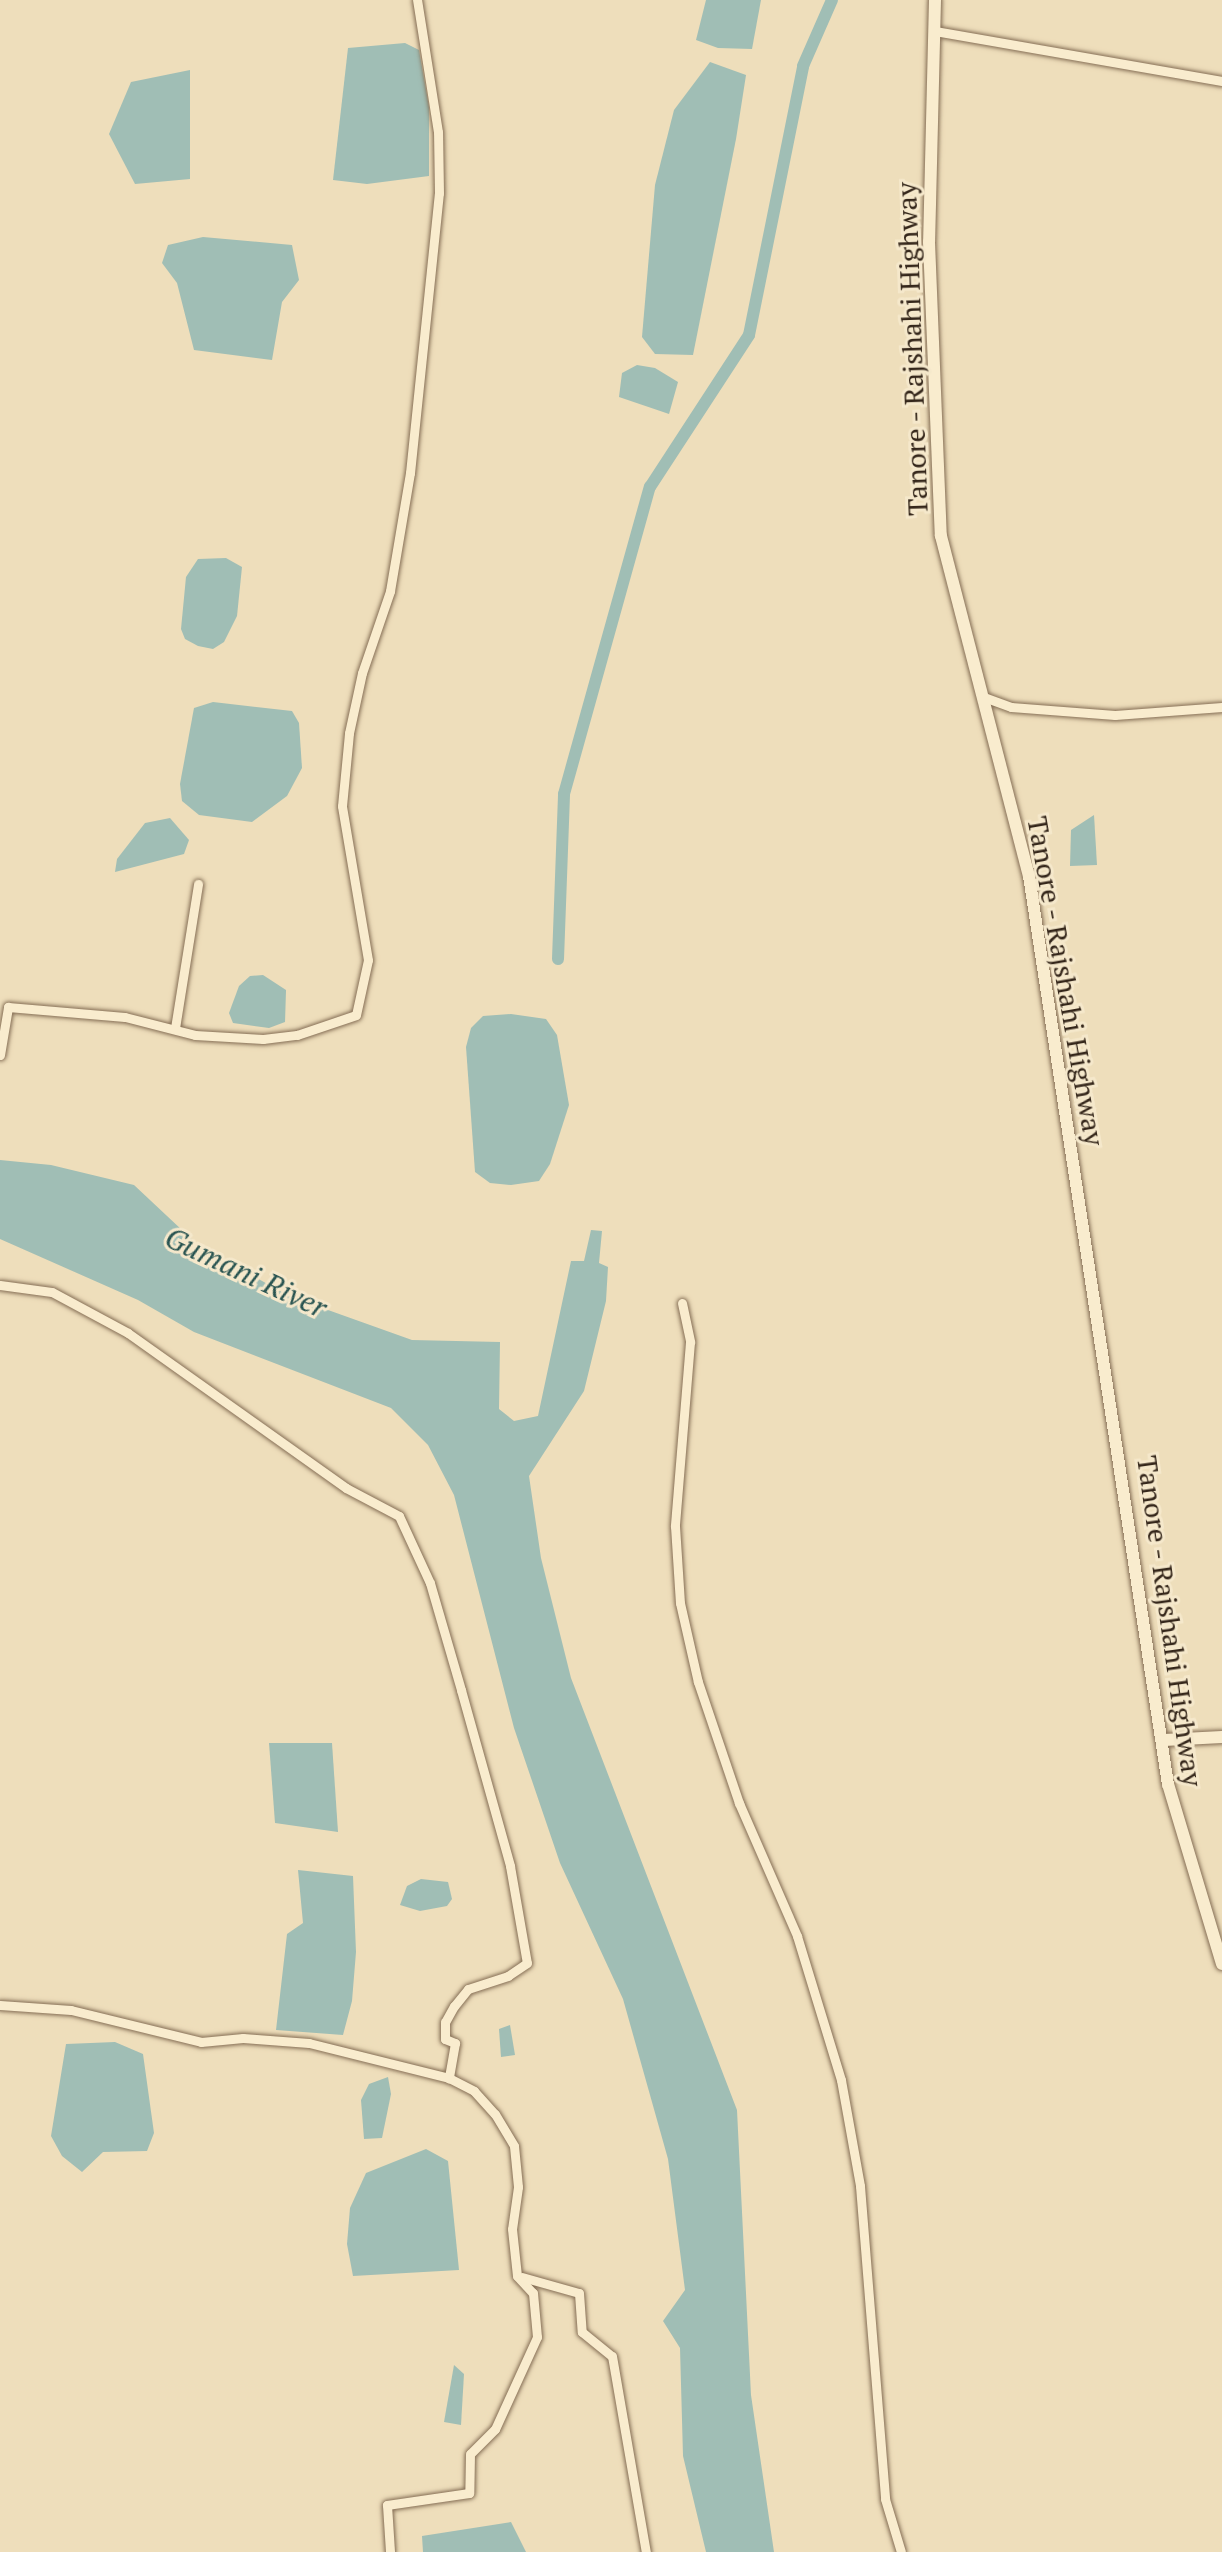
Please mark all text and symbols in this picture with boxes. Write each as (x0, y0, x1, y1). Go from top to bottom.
street label: Tanore - Rajshahi Highway (889, 180, 935, 518)
street label: Tanore - Rajshahi Highway (1020, 813, 1112, 1149)
water label: Gumani River (159, 1219, 333, 1325)
street label: Tanore - Rajshahi Highway (1130, 1452, 1210, 1790)

